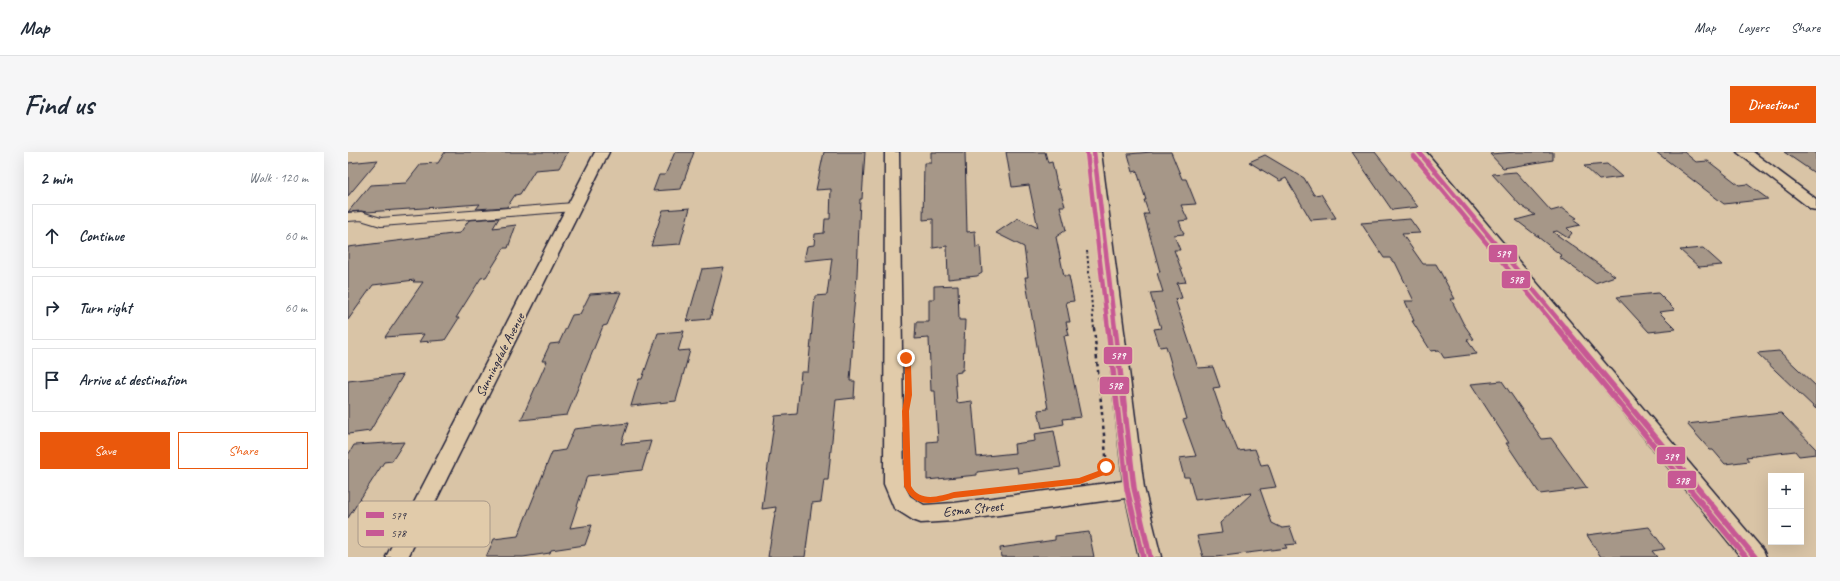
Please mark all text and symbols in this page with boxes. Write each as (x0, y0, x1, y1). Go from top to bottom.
text: Map (20, 16, 50, 40)
text: Map (1694, 19, 1716, 36)
text: Layers (1738, 19, 1769, 36)
text: Share (1791, 19, 1820, 36)
button: Directions (1730, 86, 1816, 123)
text: Find us (24, 87, 94, 122)
text: 2 min (40, 168, 73, 189)
text: Walk · 120 m (249, 170, 308, 186)
icon: ahead (41, 225, 63, 247)
text: Continue (79, 227, 124, 246)
text: 60 m (285, 228, 307, 244)
line badge: 579 (1488, 244, 1518, 263)
text: 579 (1496, 246, 1511, 260)
line badge: 578 (1501, 270, 1531, 289)
text: 578 (1509, 272, 1525, 286)
icon: right (41, 297, 63, 319)
text: Turn right (79, 299, 132, 318)
text: 60 m (285, 300, 307, 316)
street label: Sunningdale Avenue (472, 309, 529, 400)
line badge: 579 (1103, 346, 1133, 365)
text: 579 (1111, 348, 1126, 362)
route end (897, 349, 915, 367)
icon: arrive (41, 369, 63, 391)
text: Arrive at destination (79, 371, 186, 390)
line badge: 578 (1099, 376, 1130, 395)
text: 578 (1108, 378, 1124, 392)
button: Save (40, 432, 170, 469)
button: Share (178, 432, 308, 469)
line badge: 579 (1656, 446, 1686, 465)
text: 579 (1664, 449, 1679, 463)
route start (1097, 458, 1115, 476)
line badge: 578 (1667, 470, 1697, 489)
text: 578 (1675, 473, 1691, 487)
map controls (1768, 473, 1804, 545)
button: + (1768, 473, 1804, 509)
street label: Esma Street (942, 497, 1005, 521)
legend (358, 501, 490, 547)
text: 579 (391, 508, 407, 522)
button: − (1768, 509, 1804, 545)
text: 578 (391, 526, 407, 540)

